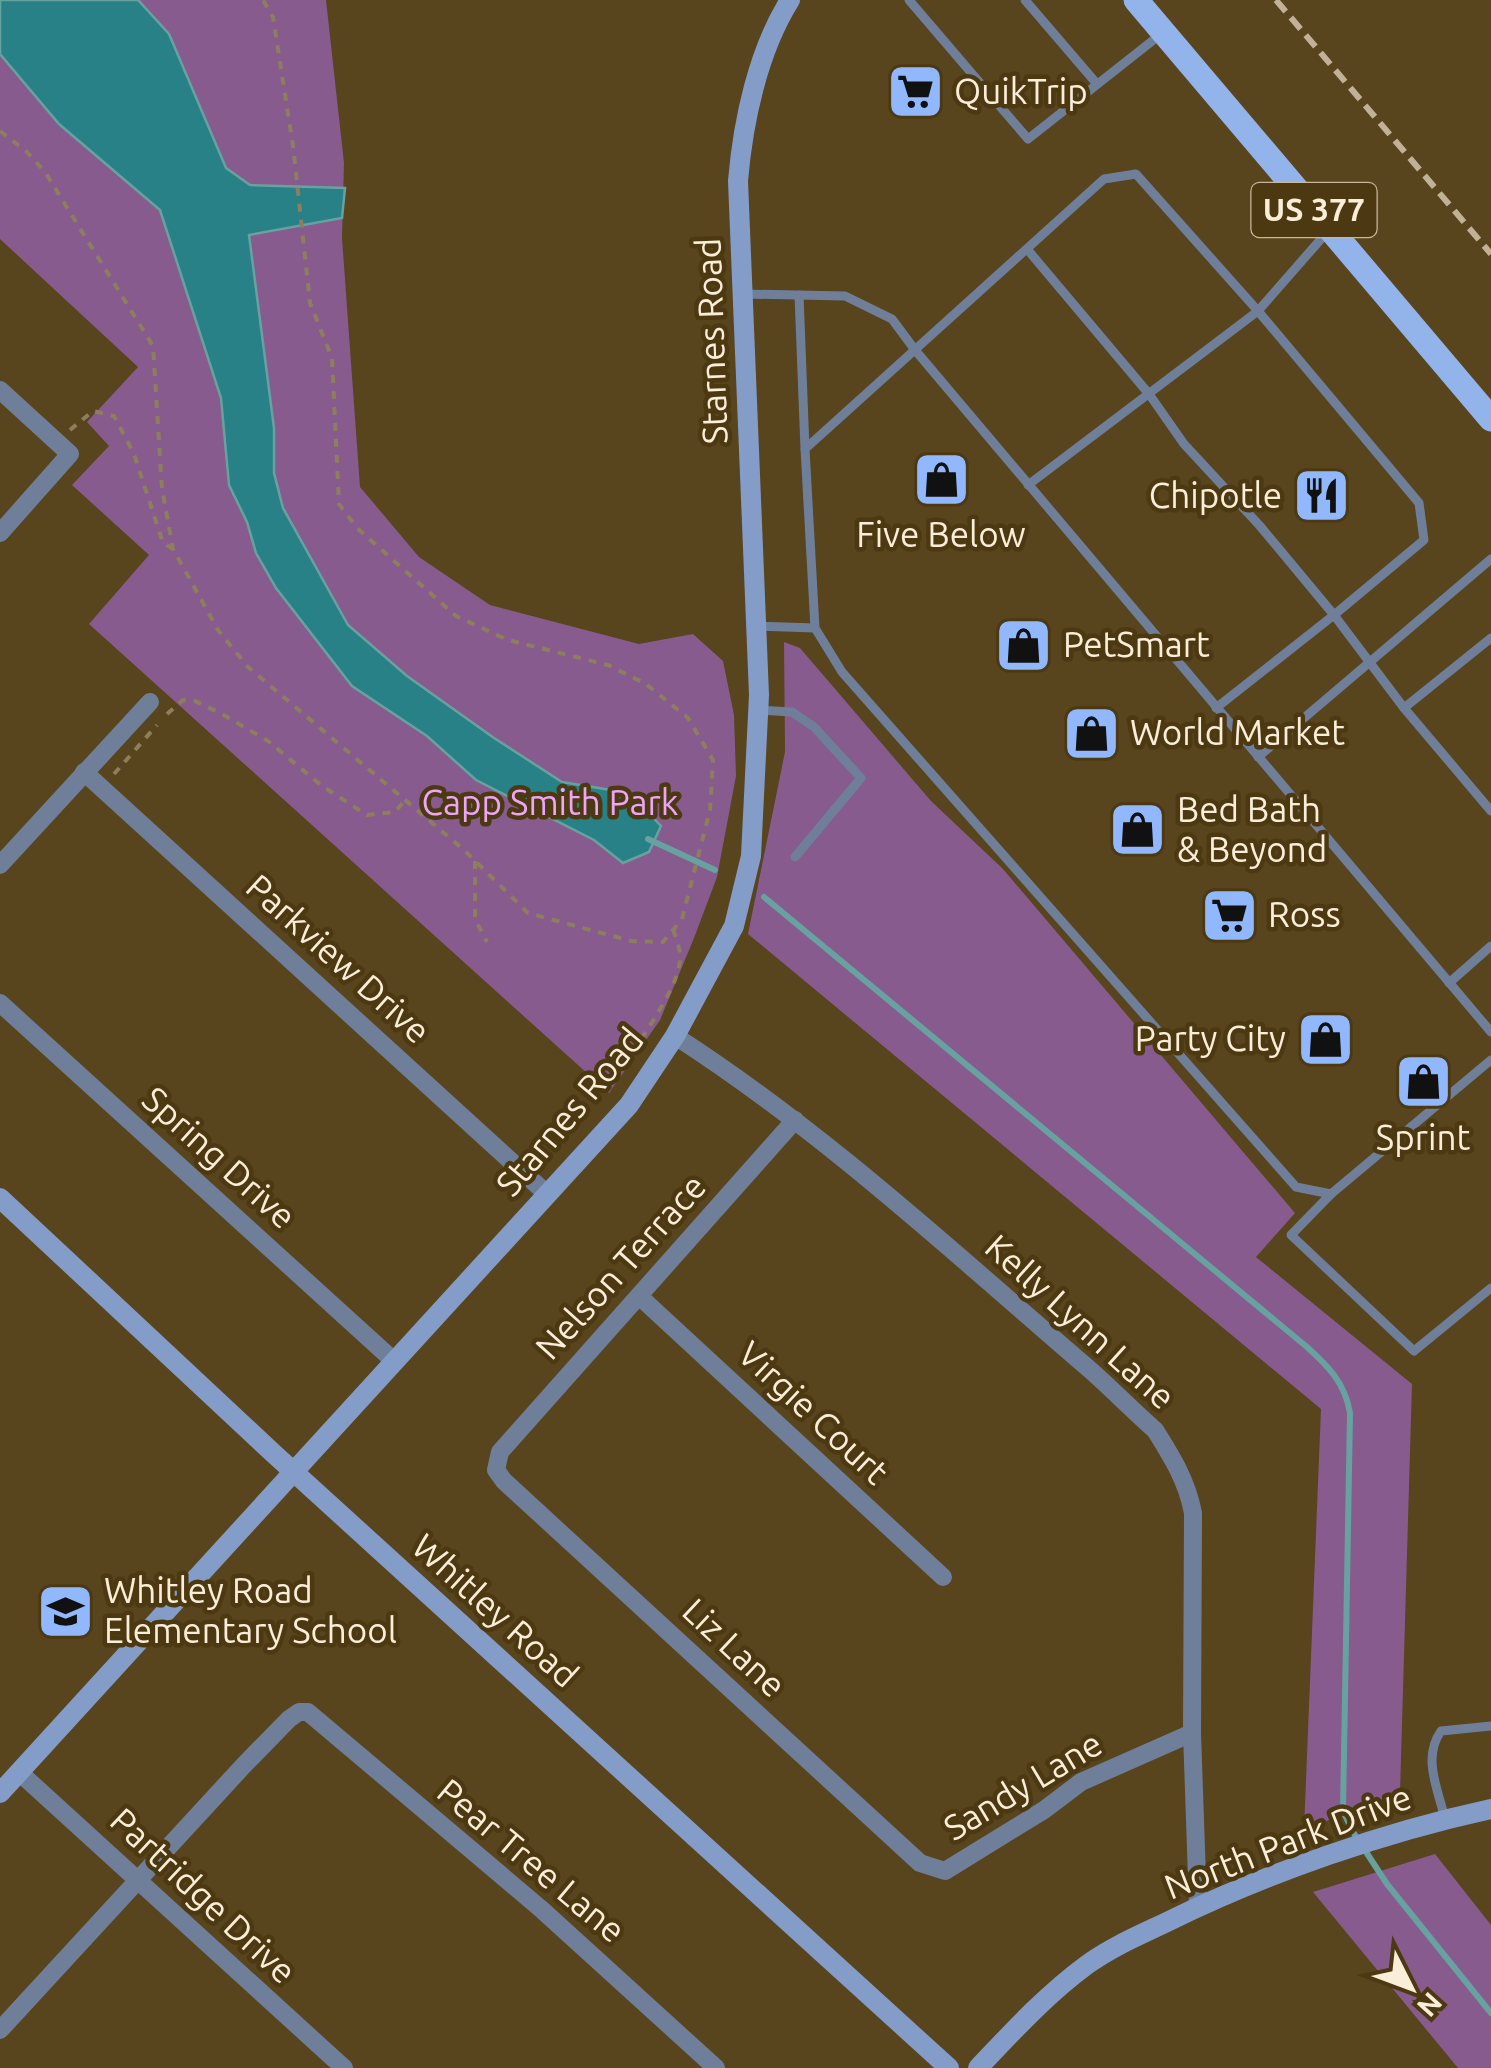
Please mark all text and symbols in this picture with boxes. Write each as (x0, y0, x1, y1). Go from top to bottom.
supermarket icon: QuikTrip (885, 62, 945, 122)
place label: QuikTrip (954, 71, 1088, 111)
road number: US 377 (1252, 183, 1376, 237)
street label: Starnes Road (687, 237, 735, 445)
shop icon: Five Below (911, 449, 971, 509)
restaurant icon: Chipotle (1291, 466, 1351, 526)
place label: Chipotle (1149, 475, 1282, 515)
place label: Five Below (856, 514, 1026, 554)
shop icon: PetSmart (994, 615, 1054, 675)
place label: PetSmart (1063, 624, 1210, 664)
shop icon: World Market (1061, 703, 1121, 763)
place label: World Market (1130, 712, 1345, 752)
park label: Capp Smith Park (422, 782, 679, 822)
place label: Bed Bath & Beyond (1177, 789, 1327, 869)
shop icon: Bed Bath & Beyond (1108, 800, 1168, 860)
street label: Parkview Drive (239, 866, 438, 1051)
supermarket icon: Ross (1199, 885, 1259, 945)
place label: Ross (1268, 894, 1341, 934)
shop icon: Party City (1295, 1009, 1355, 1069)
place label: Party City (1135, 1018, 1286, 1058)
street label: Starnes Road (488, 1019, 651, 1203)
shop icon: Sprint (1393, 1052, 1453, 1112)
street label: Spring Drive (135, 1078, 304, 1236)
place label: Sprint (1376, 1117, 1470, 1157)
street label: Nelson Terrace (527, 1166, 713, 1367)
street label: Kelly Lynn Lane (978, 1226, 1184, 1417)
street label: Virgie Court (731, 1333, 897, 1492)
street label: Whitley Road (405, 1526, 587, 1695)
place label: Whitley Road Elementary School (104, 1570, 397, 1650)
school or university icon: Whitley Road Elementary School (35, 1581, 95, 1641)
street label: Liz Lane (675, 1590, 794, 1705)
street label: Sandy Lane (936, 1722, 1109, 1848)
street label: Pear Tree Lane (430, 1770, 633, 1950)
street label: North Park Drive (1159, 1776, 1417, 1906)
street label: Partridge Drive (103, 1799, 304, 1991)
north arrow (1361, 1938, 1461, 2038)
text: N (1411, 1987, 1448, 2023)

